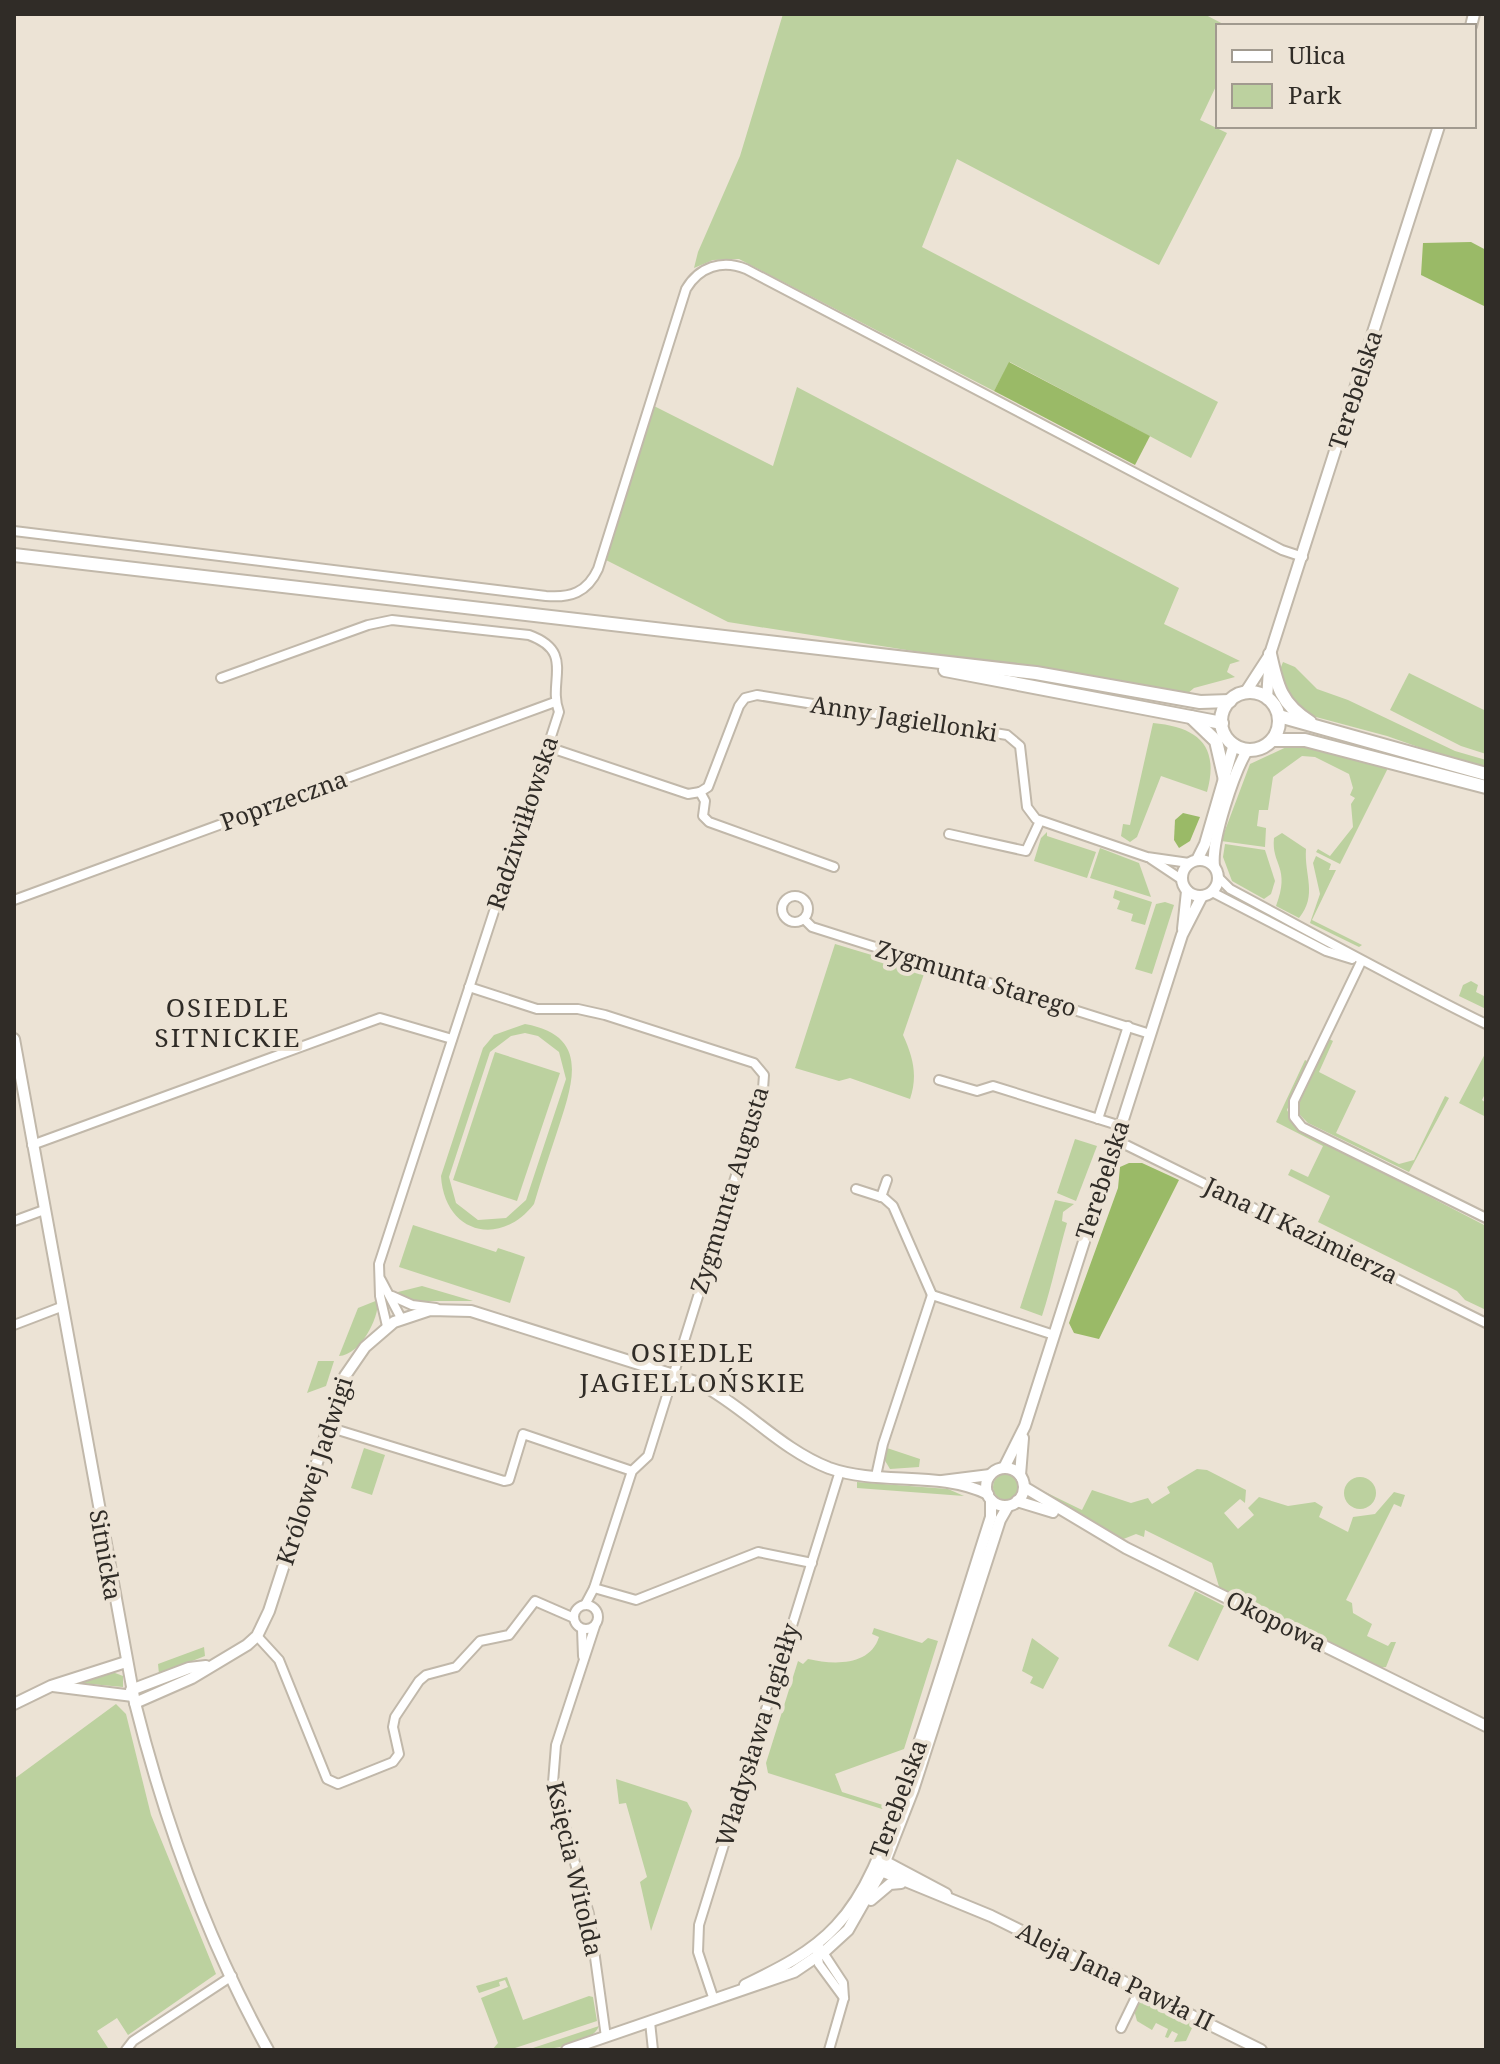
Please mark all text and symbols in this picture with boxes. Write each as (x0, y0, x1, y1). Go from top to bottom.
legend (1216, 24, 1476, 128)
text: Ulica (1288, 38, 1346, 71)
text: Park (1288, 78, 1342, 111)
street label: Terebelska (1320, 326, 1389, 454)
street label: Anny Jagiellonki (808, 686, 1000, 749)
street label: Radziwiłłowska (478, 731, 565, 914)
street label: Poprzeczna (216, 761, 351, 838)
street label: Zygmunta Starego (872, 931, 1081, 1024)
district label: OSIEDLE SITNICKIE (155, 989, 301, 1055)
street label: Zygmunta Augusta (681, 1082, 776, 1297)
street label: Terebelska (1067, 1116, 1136, 1244)
street label: Jana II Kazimierza (1198, 1168, 1404, 1291)
district label: OSIEDLE JAGIELLOŃSKIE (578, 1334, 807, 1400)
street label: Królowej Jadwigi (268, 1372, 360, 1569)
street label: Sitnicka (82, 1507, 131, 1603)
street label: Okopowa (1221, 1582, 1332, 1659)
street label: Władysława Jagiełły (707, 1618, 806, 1850)
street label: Terebelska (861, 1735, 934, 1862)
street label: Księcia Witolda (539, 1778, 612, 1959)
street label: Aleja Jana Pawła II (1012, 1914, 1220, 2038)

